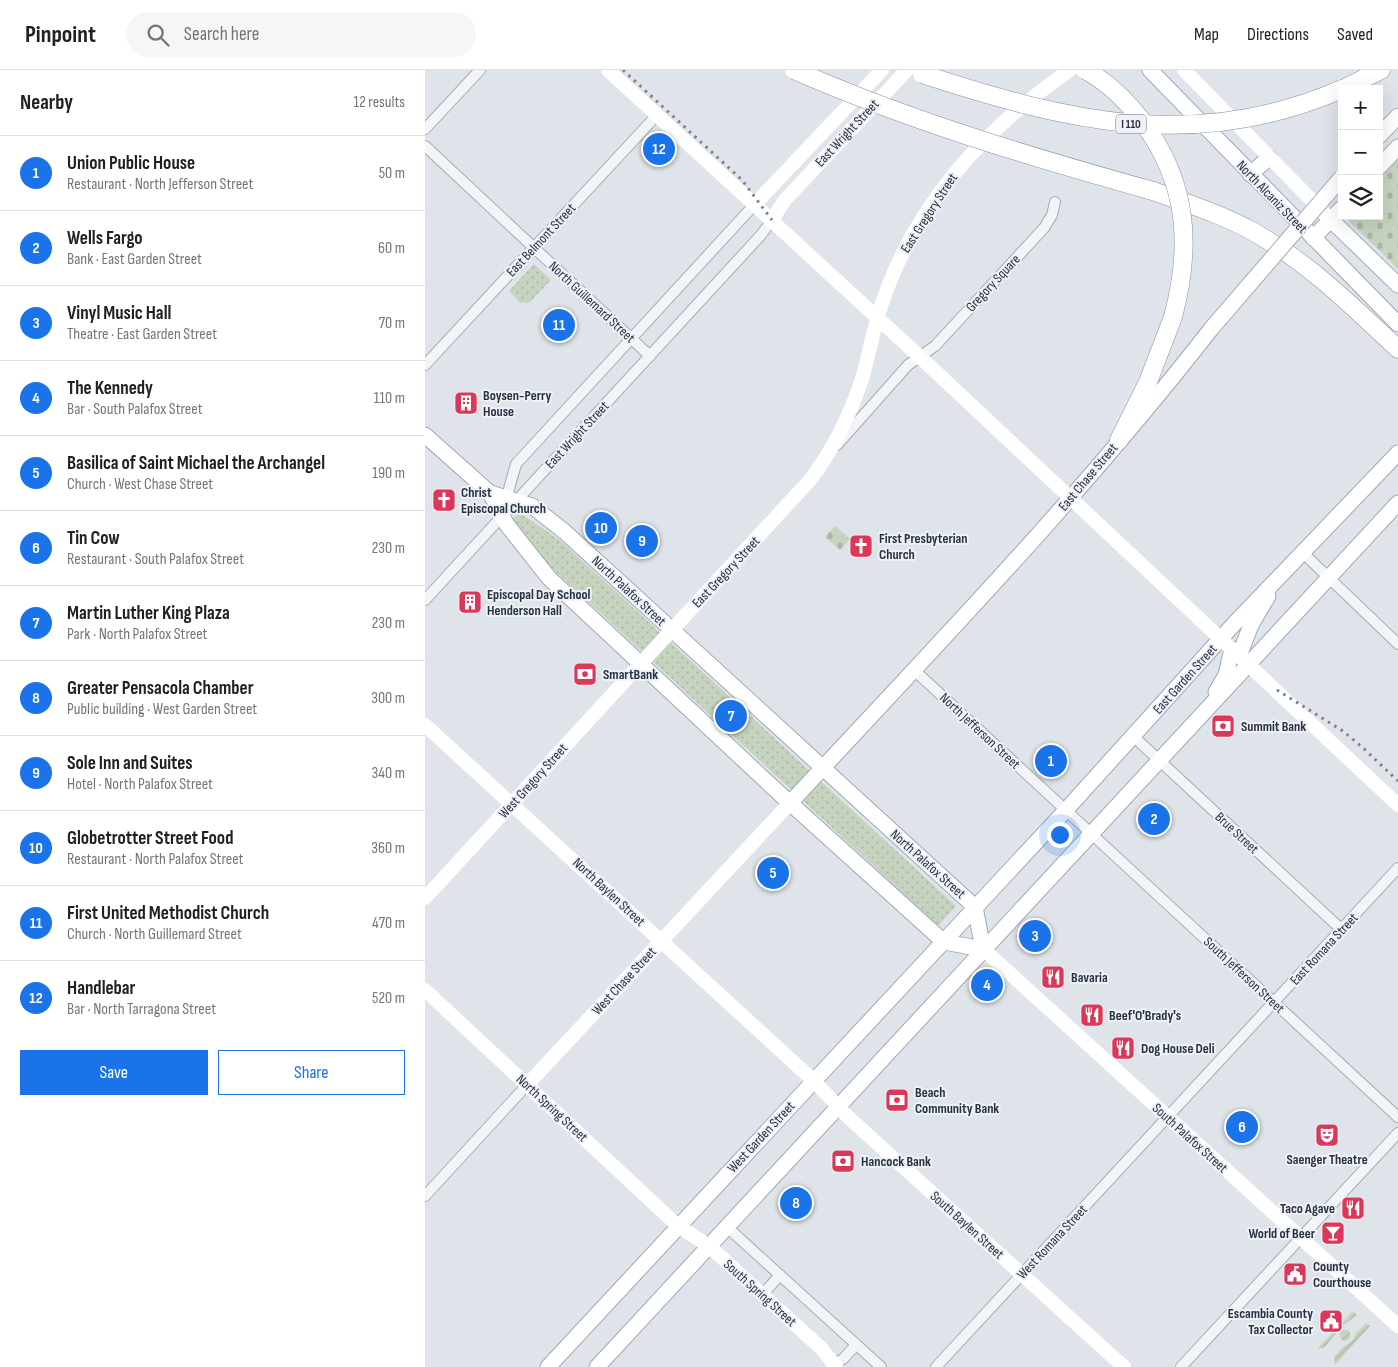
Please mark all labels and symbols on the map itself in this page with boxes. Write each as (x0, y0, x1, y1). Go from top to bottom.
street label: East Wright Street (812, 96, 882, 170)
road number: I 110 (1116, 114, 1146, 134)
pin: 12 (643, 130, 675, 168)
street label: North Alcaniz Street (1233, 157, 1311, 237)
street label: East Gregory Street (897, 170, 961, 256)
street label: East Belmont Street (503, 200, 579, 280)
street label: Gregory Square (962, 251, 1024, 315)
street label: North Guillemard Street (545, 258, 639, 346)
pin: 11 (543, 306, 575, 344)
place label: Boysen-Perry House (483, 387, 552, 420)
building icon: Boysen-Perry House (453, 390, 479, 416)
street label: East Wright Street (542, 398, 612, 472)
street label: East Chase Street (1055, 440, 1121, 514)
place label: Christ Episcopal Church (461, 484, 546, 517)
church icon: Christ Episcopal Church (431, 487, 457, 513)
pin: 10 (585, 509, 617, 547)
pin: 9 (626, 522, 658, 560)
place label: First Presbyterian Church (879, 530, 968, 563)
street label: East Gregory Street (689, 533, 763, 611)
church icon: First Presbyterian Church (848, 533, 874, 559)
street label: North Palafox Street (588, 552, 670, 630)
place label: Episcopal Day School Henderson Hall (487, 586, 591, 619)
building icon: Episcopal Day School Henderson Hall (457, 589, 483, 615)
street label: East Garden Street (1149, 641, 1221, 717)
bank icon: SmartBank (572, 661, 598, 687)
place label: SmartBank (603, 666, 658, 683)
street label: North Jefferson Street (936, 689, 1024, 773)
pin: 7 (715, 697, 747, 735)
bank icon: Summit Bank (1210, 713, 1236, 739)
place label: Summit Bank (1241, 718, 1306, 735)
street label: West Gregory Street (495, 740, 571, 822)
pin: 1 (1035, 742, 1067, 780)
pin: 2 (1138, 800, 1170, 838)
street label: Brue Street (1212, 809, 1262, 857)
your location (1047, 822, 1073, 848)
street label: North Palafox Street (887, 826, 969, 902)
street label: North Baylen Street (569, 854, 649, 930)
pin: 5 (757, 854, 789, 892)
street label: East Romana Street (1286, 910, 1362, 988)
pin: 3 (1019, 917, 1051, 955)
street label: South Jefferson Street (1200, 933, 1288, 1017)
street label: West Chase Street (588, 944, 660, 1018)
restaurant icon: Bavaria (1040, 964, 1066, 990)
pin: 4 (971, 966, 1003, 1004)
place label: Bavaria (1071, 969, 1108, 986)
restaurant icon: Beef'O'Brady's (1079, 1002, 1105, 1028)
place label: Beef'O'Brady's (1109, 1007, 1181, 1024)
restaurant icon: Dog House Deli (1110, 1035, 1136, 1061)
place label: Dog House Deli (1141, 1040, 1215, 1057)
street label: North Spring Street (513, 1071, 591, 1145)
place label: Beach Community Bank (915, 1084, 999, 1117)
bank icon: Beach Community Bank (884, 1087, 910, 1113)
street label: West Garden Street (724, 1098, 798, 1176)
street label: South Palafox Street (1149, 1100, 1231, 1176)
pin: 6 (1226, 1108, 1258, 1146)
theatre icon: Saenger Theatre (1314, 1122, 1340, 1148)
bank icon: Hancock Bank (830, 1148, 856, 1174)
place label: Saenger Theatre (1286, 1151, 1368, 1168)
place label: Hancock Bank (861, 1153, 931, 1170)
pin: 8 (780, 1184, 812, 1222)
street label: South Baylen Street (927, 1188, 1007, 1262)
restaurant icon: Taco Agave (1340, 1195, 1366, 1221)
place label: Taco Agave (1280, 1200, 1335, 1217)
street label: West Romana Street (1013, 1201, 1091, 1283)
bar icon: World of Beer (1320, 1220, 1346, 1246)
place label: World of Beer (1248, 1225, 1316, 1242)
street label: South Spring Street (720, 1256, 800, 1330)
place label: County Courthouse (1313, 1258, 1371, 1291)
public building icon: County Courthouse (1282, 1261, 1308, 1287)
place label: Escambia County Tax Collector (1228, 1305, 1314, 1338)
public building icon: Escambia County Tax Collector (1318, 1308, 1344, 1334)

